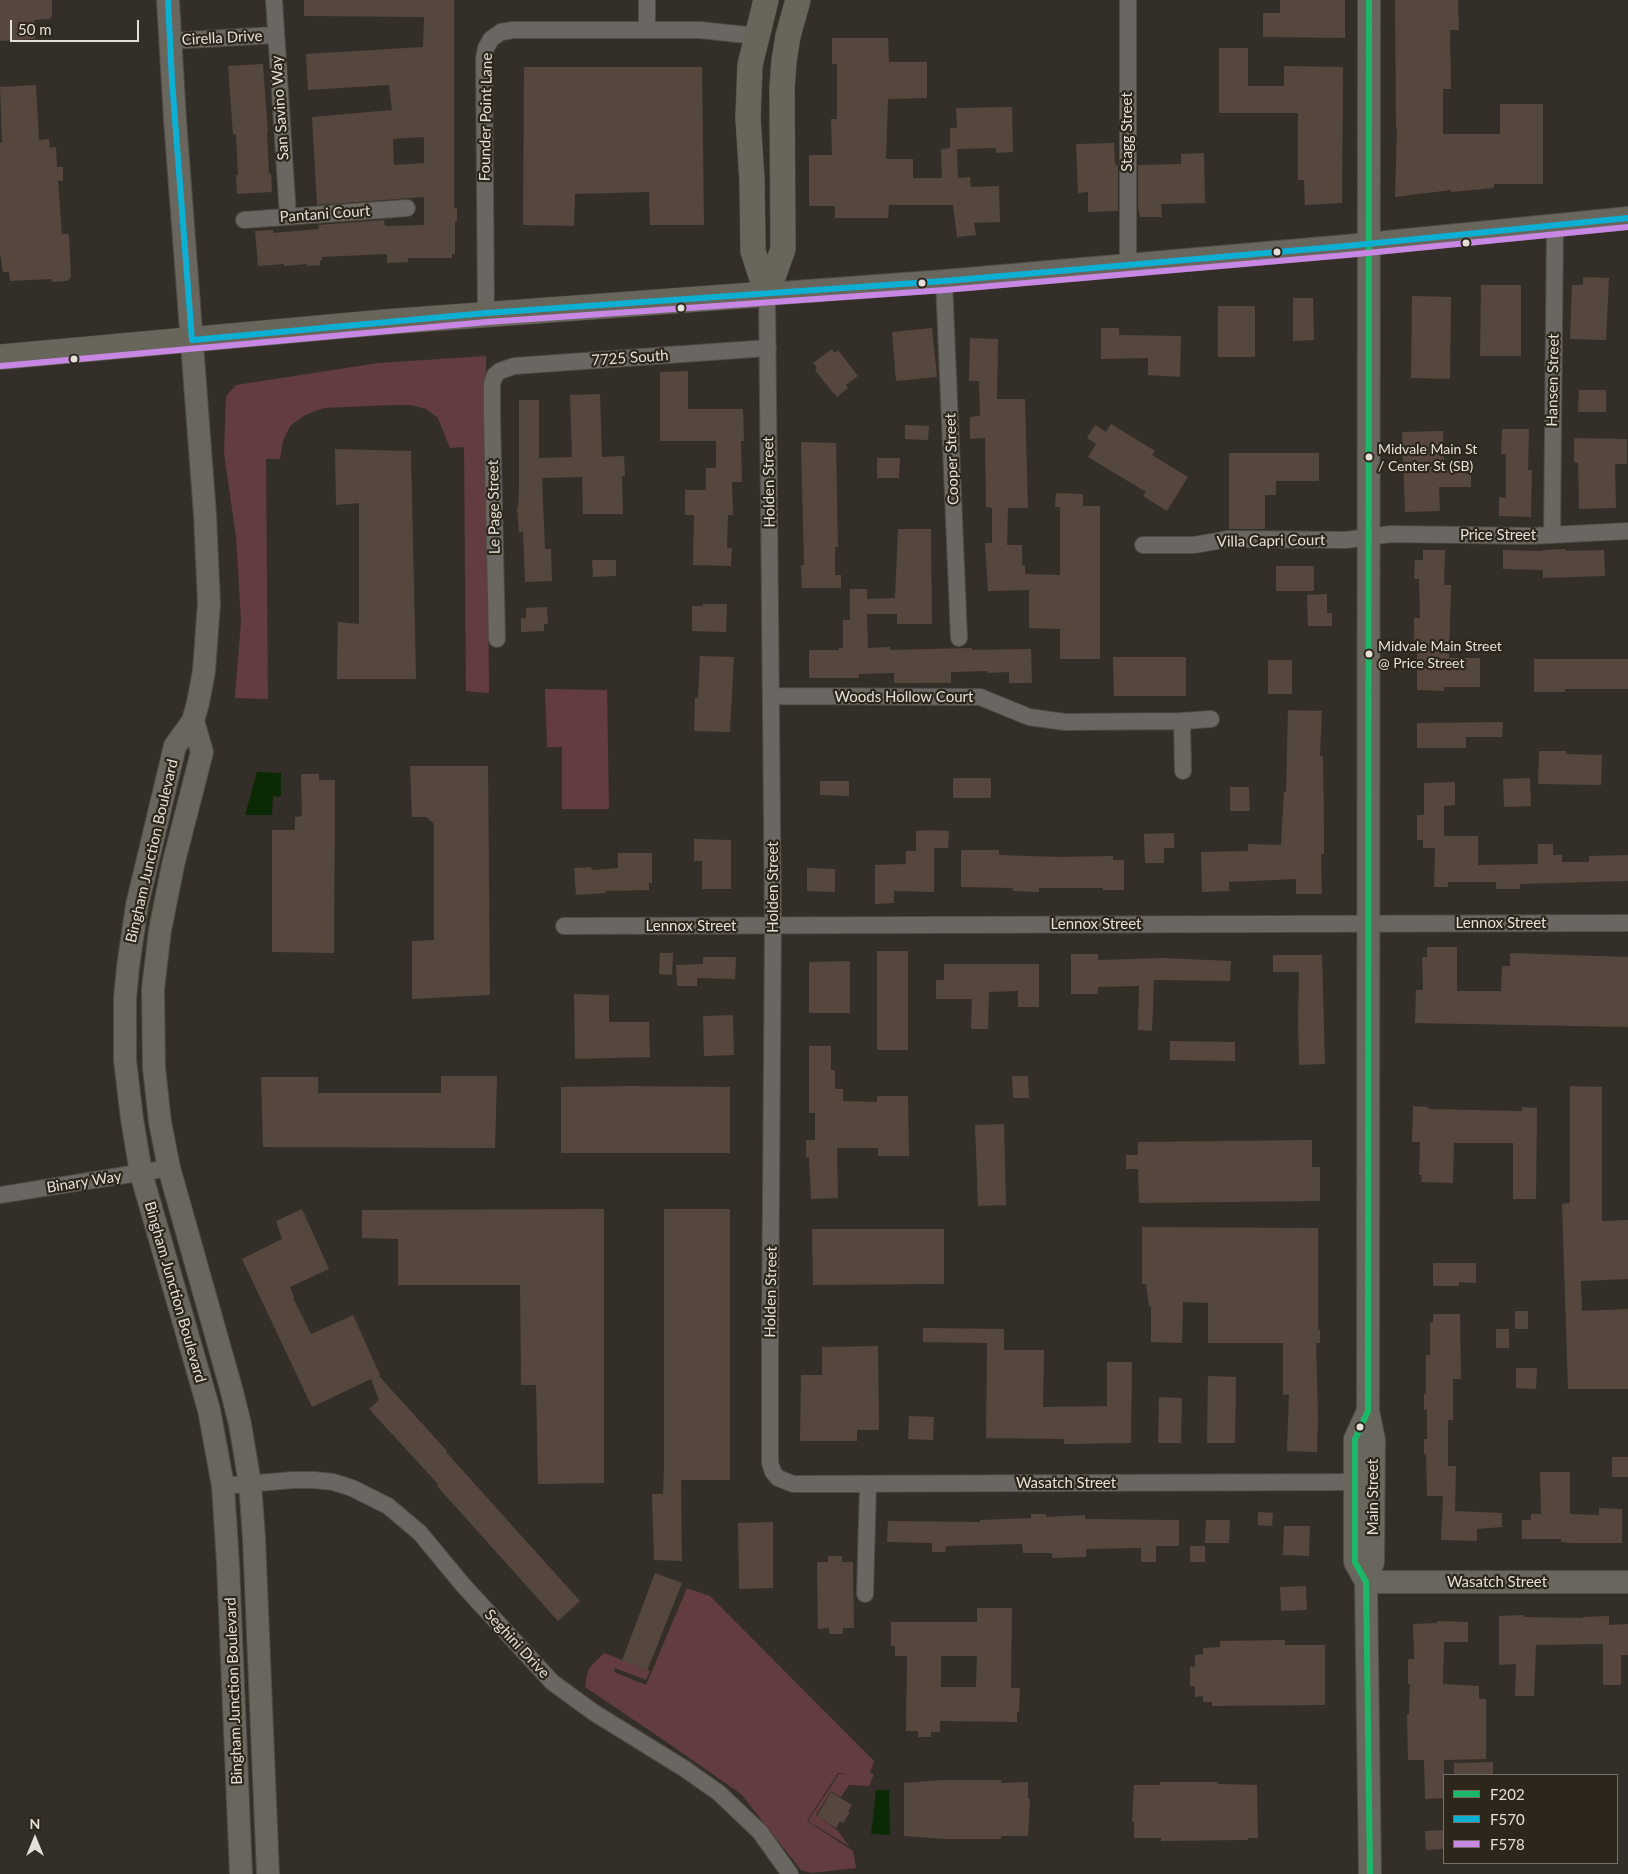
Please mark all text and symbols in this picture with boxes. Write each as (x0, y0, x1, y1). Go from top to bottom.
scale bar (12, 10, 141, 42)
text: 50 m (18, 20, 52, 38)
street label: Cirella Drive (181, 27, 263, 49)
street label: Founder Point Lane (476, 53, 496, 181)
street label: San Savino Way (267, 55, 293, 161)
street label: Stagg Street (1118, 92, 1136, 172)
street label: Pantani Court (279, 202, 371, 226)
unlabelled marker (1461, 238, 1471, 248)
unlabelled marker (1272, 247, 1282, 257)
unlabelled marker (917, 278, 927, 288)
unlabelled marker (676, 303, 686, 313)
street label: Hansen Street (1543, 333, 1563, 427)
street label: 7725 South (591, 346, 669, 370)
unlabelled marker (69, 354, 79, 364)
street label: Cooper Street (941, 413, 963, 505)
street label: Holden Street (759, 436, 779, 528)
place label: Midvale Main St / Center St (SB) (1378, 441, 1477, 474)
marker: Midvale Main St / Center St (SB) (1364, 452, 1374, 462)
street label: Le Page Street (484, 460, 504, 554)
street label: Price Street (1460, 526, 1536, 544)
street label: Villa Capri Court (1217, 531, 1325, 551)
place label: Midvale Main Street @ Price Street (1378, 638, 1502, 670)
marker: Midvale Main Street @ Price Street (1364, 649, 1374, 659)
street label: Woods Hollow Court (835, 688, 973, 706)
street label: Bingham Junction Boulevard (122, 758, 182, 944)
street label: Holden Street (764, 841, 782, 933)
street label: Lennox Street (1456, 914, 1546, 932)
street label: Lennox Street (1051, 915, 1141, 933)
street label: Lennox Street (646, 917, 736, 935)
street label: Binary Way (45, 1167, 123, 1197)
street label: Bingham Junction Boulevard (140, 1199, 210, 1385)
street label: Holden Street (761, 1246, 781, 1338)
unlabelled marker (1355, 1422, 1365, 1432)
street label: Main Street (1364, 1459, 1382, 1535)
street label: Wasatch Street (1016, 1474, 1116, 1492)
street label: Wasatch Street (1447, 1573, 1547, 1591)
street label: Bingham Junction Boulevard (222, 1597, 246, 1785)
street label: Seghini Drive (481, 1606, 553, 1682)
legend (1443, 1774, 1618, 1864)
text: F202 (1490, 1785, 1525, 1803)
text: F570 (1490, 1810, 1525, 1828)
north arrow (10, 1814, 60, 1864)
text: N (30, 1815, 40, 1832)
text: F578 (1490, 1835, 1525, 1853)

